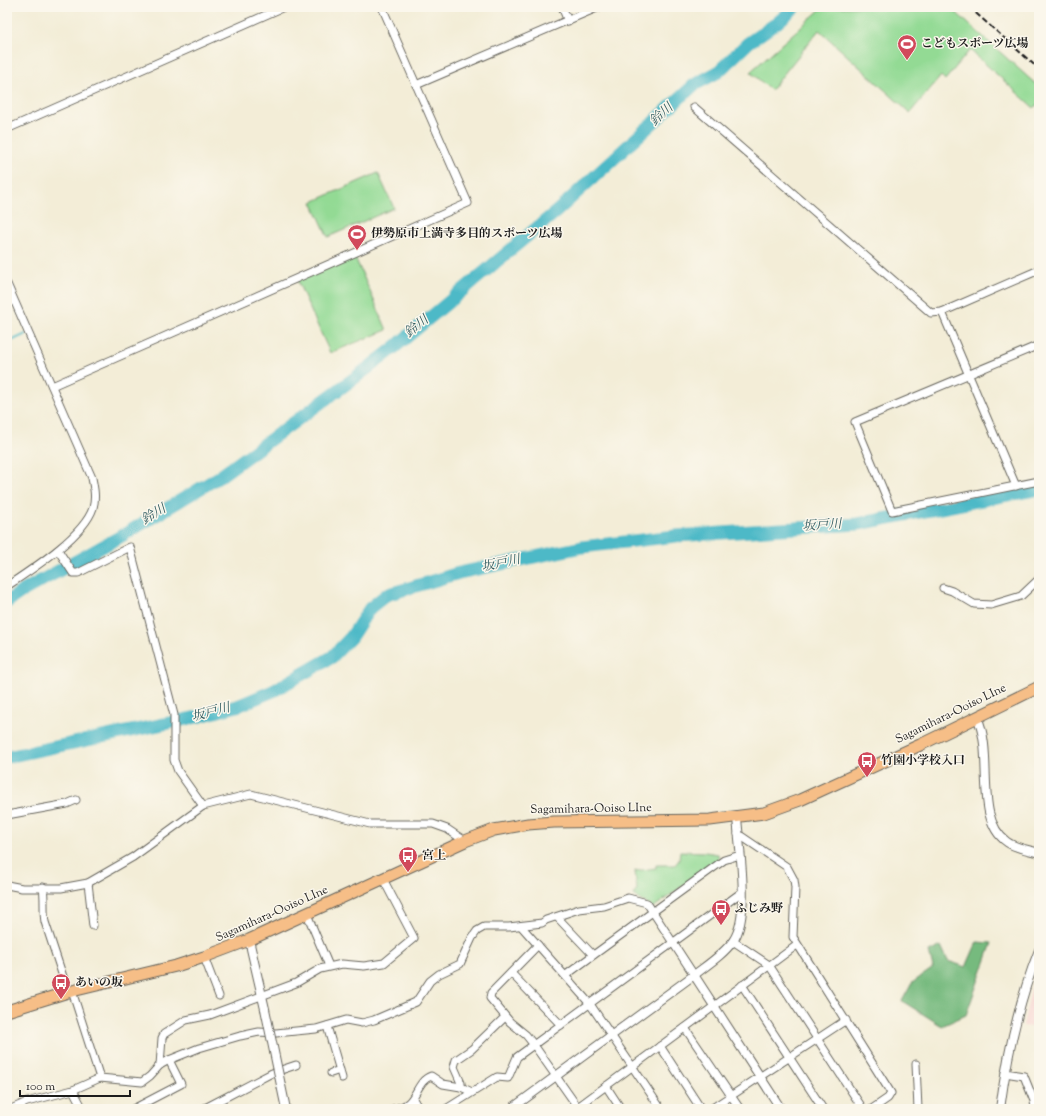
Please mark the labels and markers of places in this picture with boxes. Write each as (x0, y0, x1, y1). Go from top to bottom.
sports icon: こどもスポーツ広場 (896, 33, 918, 61)
place label: こどもスポーツ広場 (921, 35, 1029, 53)
sports icon: 伊勢原市上満寺多目的スポーツ広場 (346, 223, 368, 251)
place label: 伊勢原市上満寺多目的スポーツ広場 (371, 225, 563, 243)
bus stop icon: 竹園小学校入口 (856, 750, 878, 778)
place label: 竹園小学校入口 (881, 752, 965, 770)
bus stop icon: 宮上 (397, 845, 419, 873)
place label: 宮上 (422, 847, 446, 865)
bus stop icon: ふじみ野 (710, 898, 732, 926)
place label: ふじみ野 (735, 900, 783, 918)
bus stop icon: あいの坂 (50, 972, 72, 1000)
place label: あいの坂 (75, 974, 123, 992)

